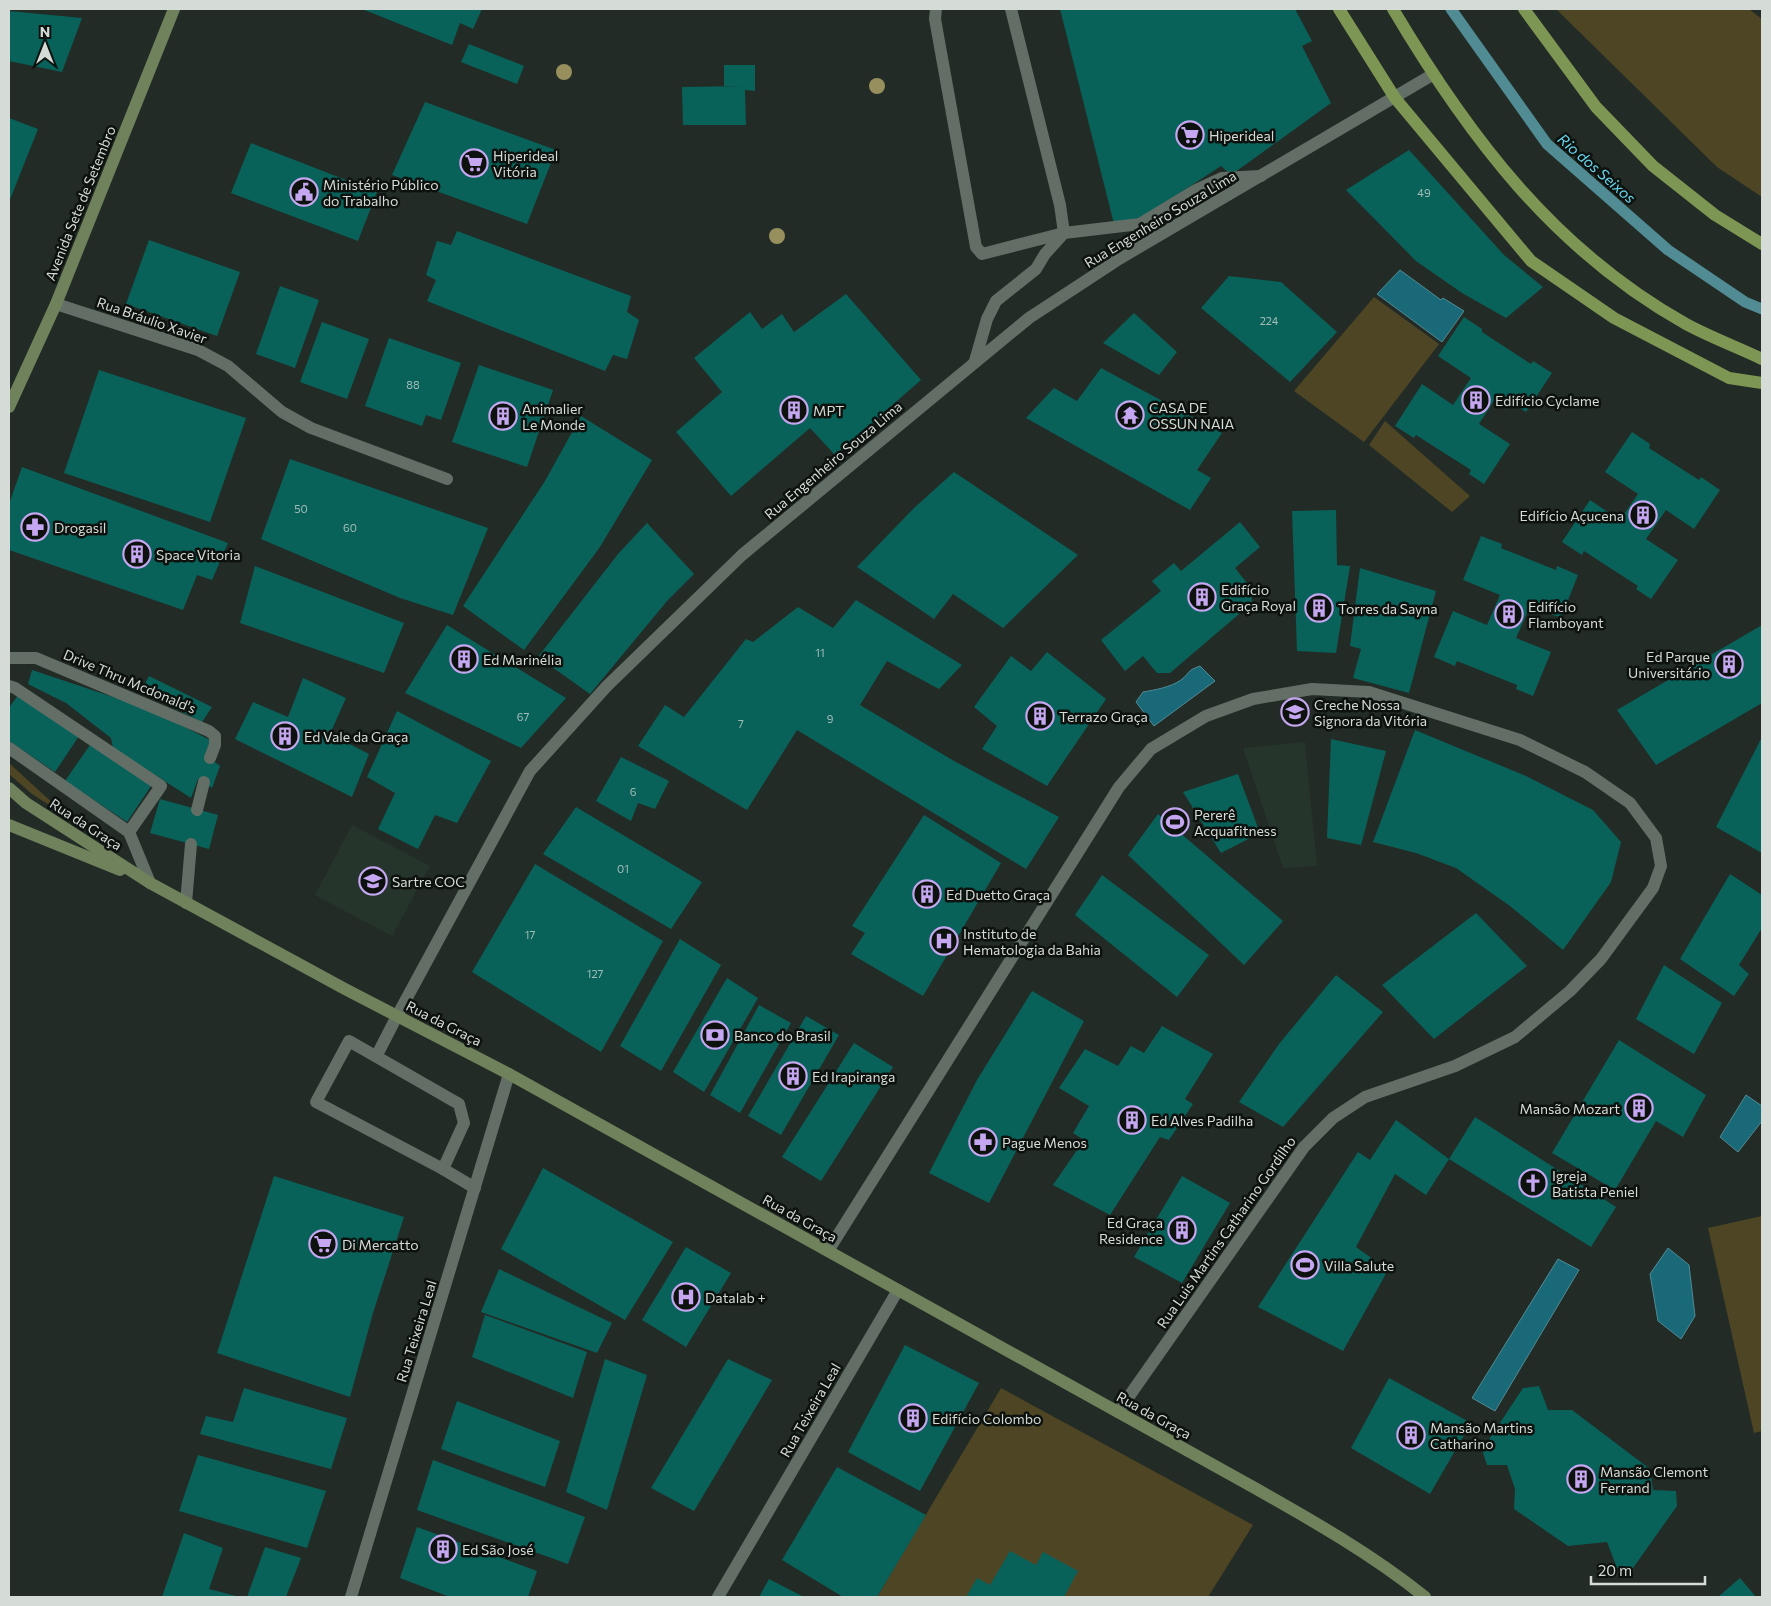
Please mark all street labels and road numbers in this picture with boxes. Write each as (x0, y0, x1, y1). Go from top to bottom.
street label: Avenida Sete de Setembro (41, 123, 119, 283)
street label: Rua Engenheiro Souza Lima (1081, 167, 1239, 271)
street label: Rua Bráulio Xavier (95, 293, 210, 347)
street label: Rua Engenheiro Souza Lima (761, 397, 905, 523)
street label: Drive Thru Mcdonald's (61, 645, 199, 717)
street label: Rua da Graça (47, 794, 125, 854)
street label: Rua da Graça (403, 997, 485, 1049)
street label: Rua Luis Martins Catharino Gordilho (1153, 1133, 1299, 1331)
street label: Rua da Graça (760, 1191, 840, 1245)
street label: Rua Teixeira Leal (392, 1278, 440, 1384)
street label: Rua Teixeira Leal (776, 1360, 844, 1460)
street label: Rua da Graça (1114, 1388, 1194, 1442)

